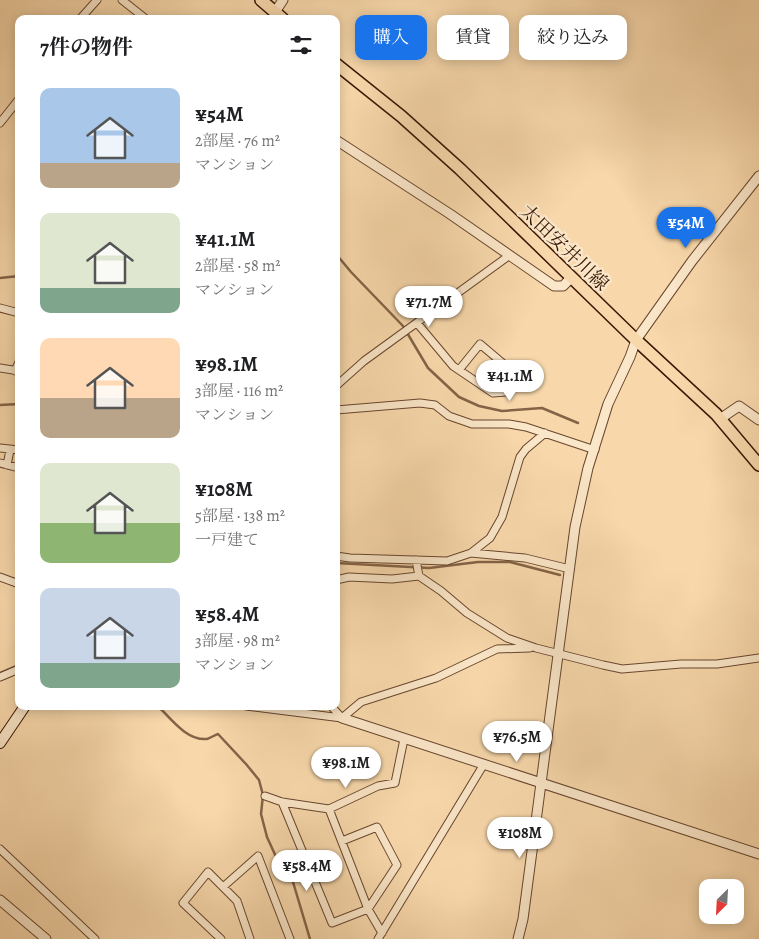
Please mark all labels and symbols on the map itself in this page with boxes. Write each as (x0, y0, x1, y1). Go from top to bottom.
street label: 太田安井川線 (514, 199, 614, 297)
pin: ¥54M (656, 206, 716, 249)
pin: ¥71.7M (388, 286, 470, 328)
pin: ¥41.1M (469, 360, 551, 402)
pin: ¥76.5M (476, 720, 558, 763)
pin: ¥98.1M (305, 746, 387, 789)
pin: ¥108M (485, 816, 555, 859)
pin: ¥58.4M (266, 850, 348, 892)
north arrow (699, 879, 744, 924)

